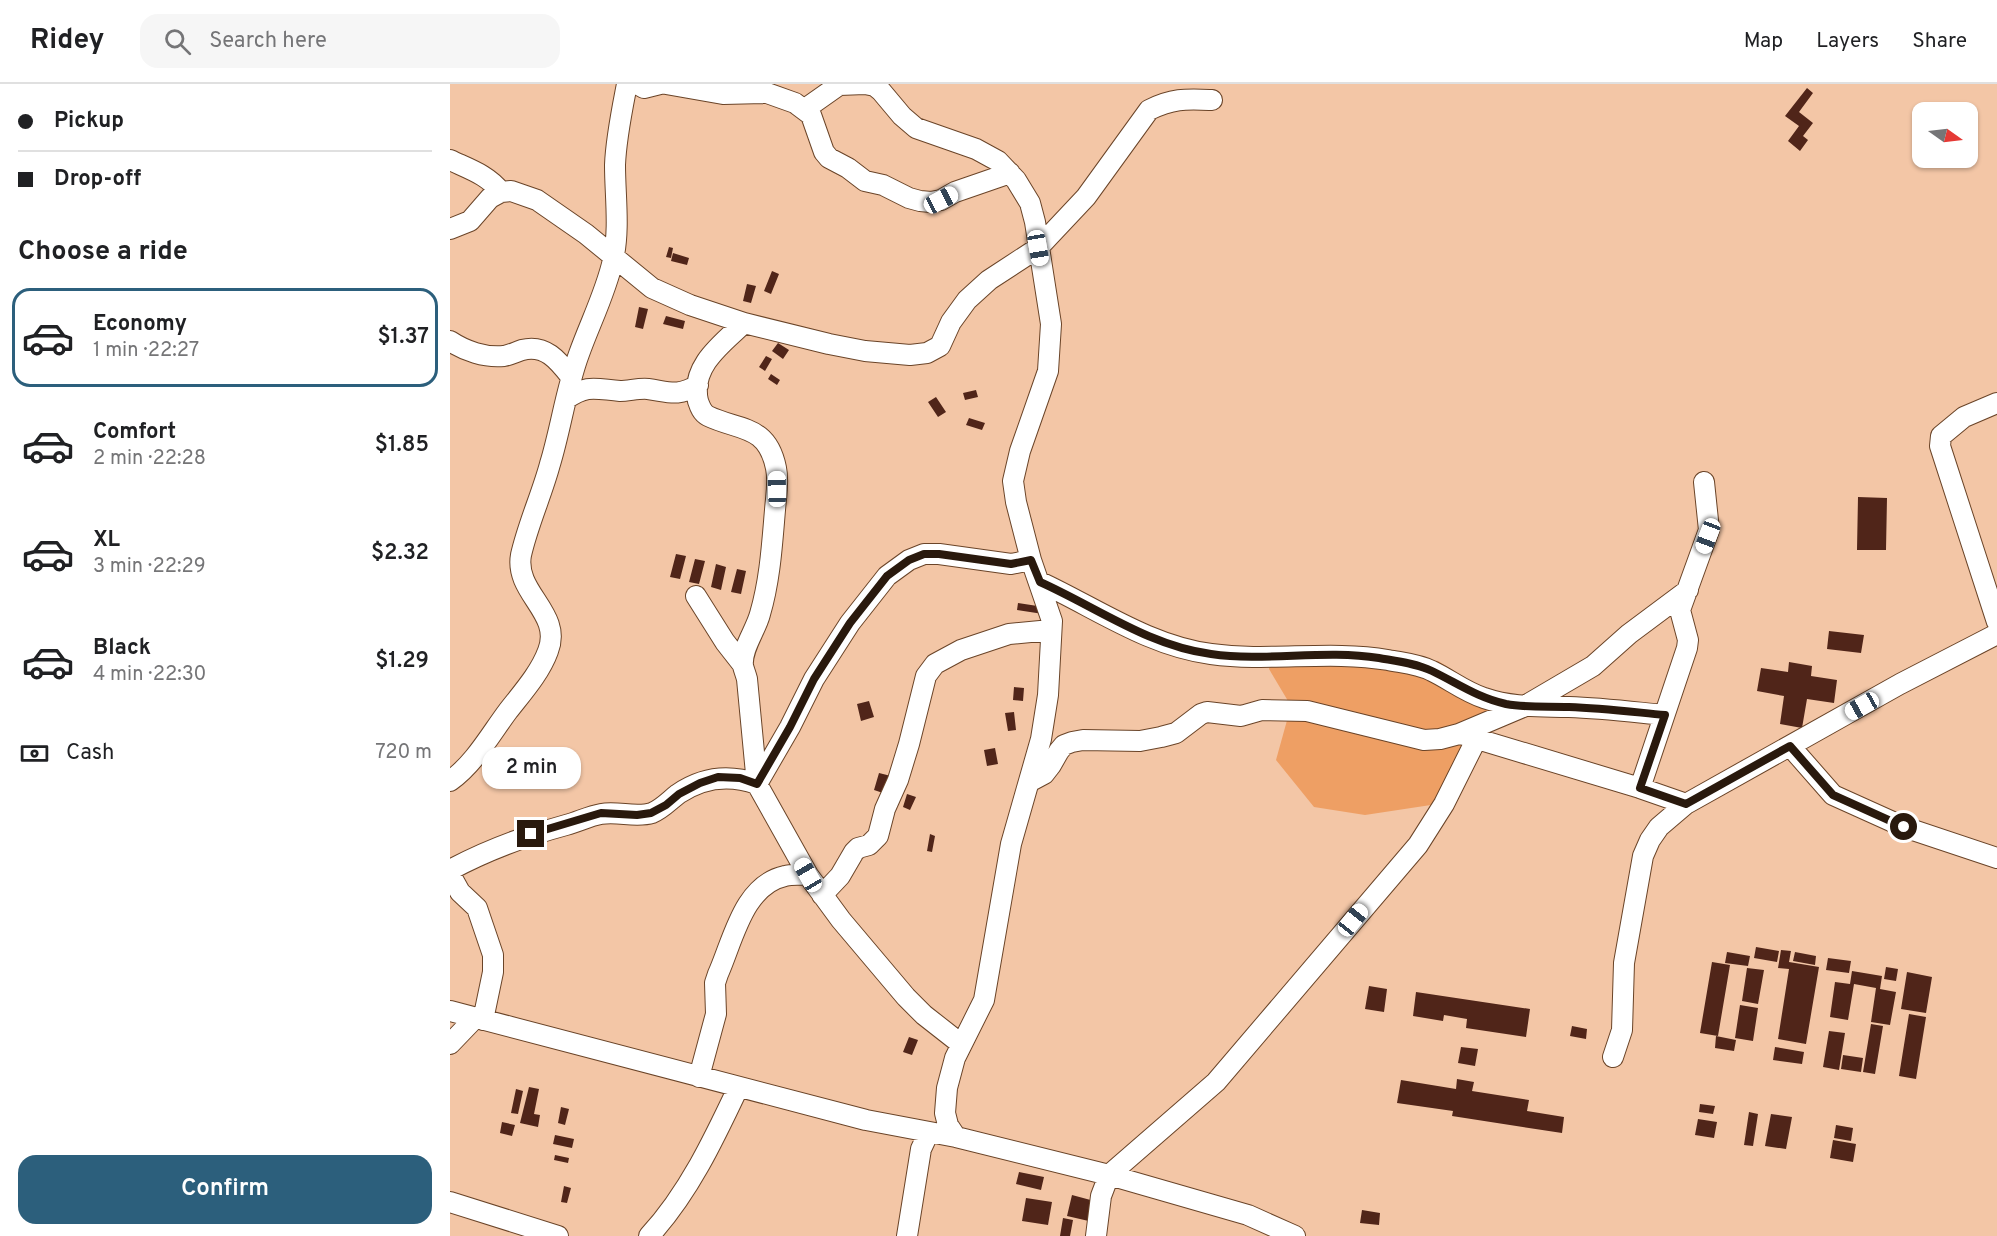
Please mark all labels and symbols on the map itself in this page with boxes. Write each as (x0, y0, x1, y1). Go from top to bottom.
north arrow (1912, 102, 1978, 168)
car (921, 184, 961, 216)
car (1026, 229, 1050, 267)
car (768, 471, 786, 507)
car (1693, 516, 1723, 556)
car (1842, 689, 1882, 723)
callout: 2 min (482, 747, 580, 789)
route start (1890, 813, 1917, 840)
route end (517, 820, 544, 847)
car (791, 855, 825, 895)
car (1335, 900, 1371, 940)

